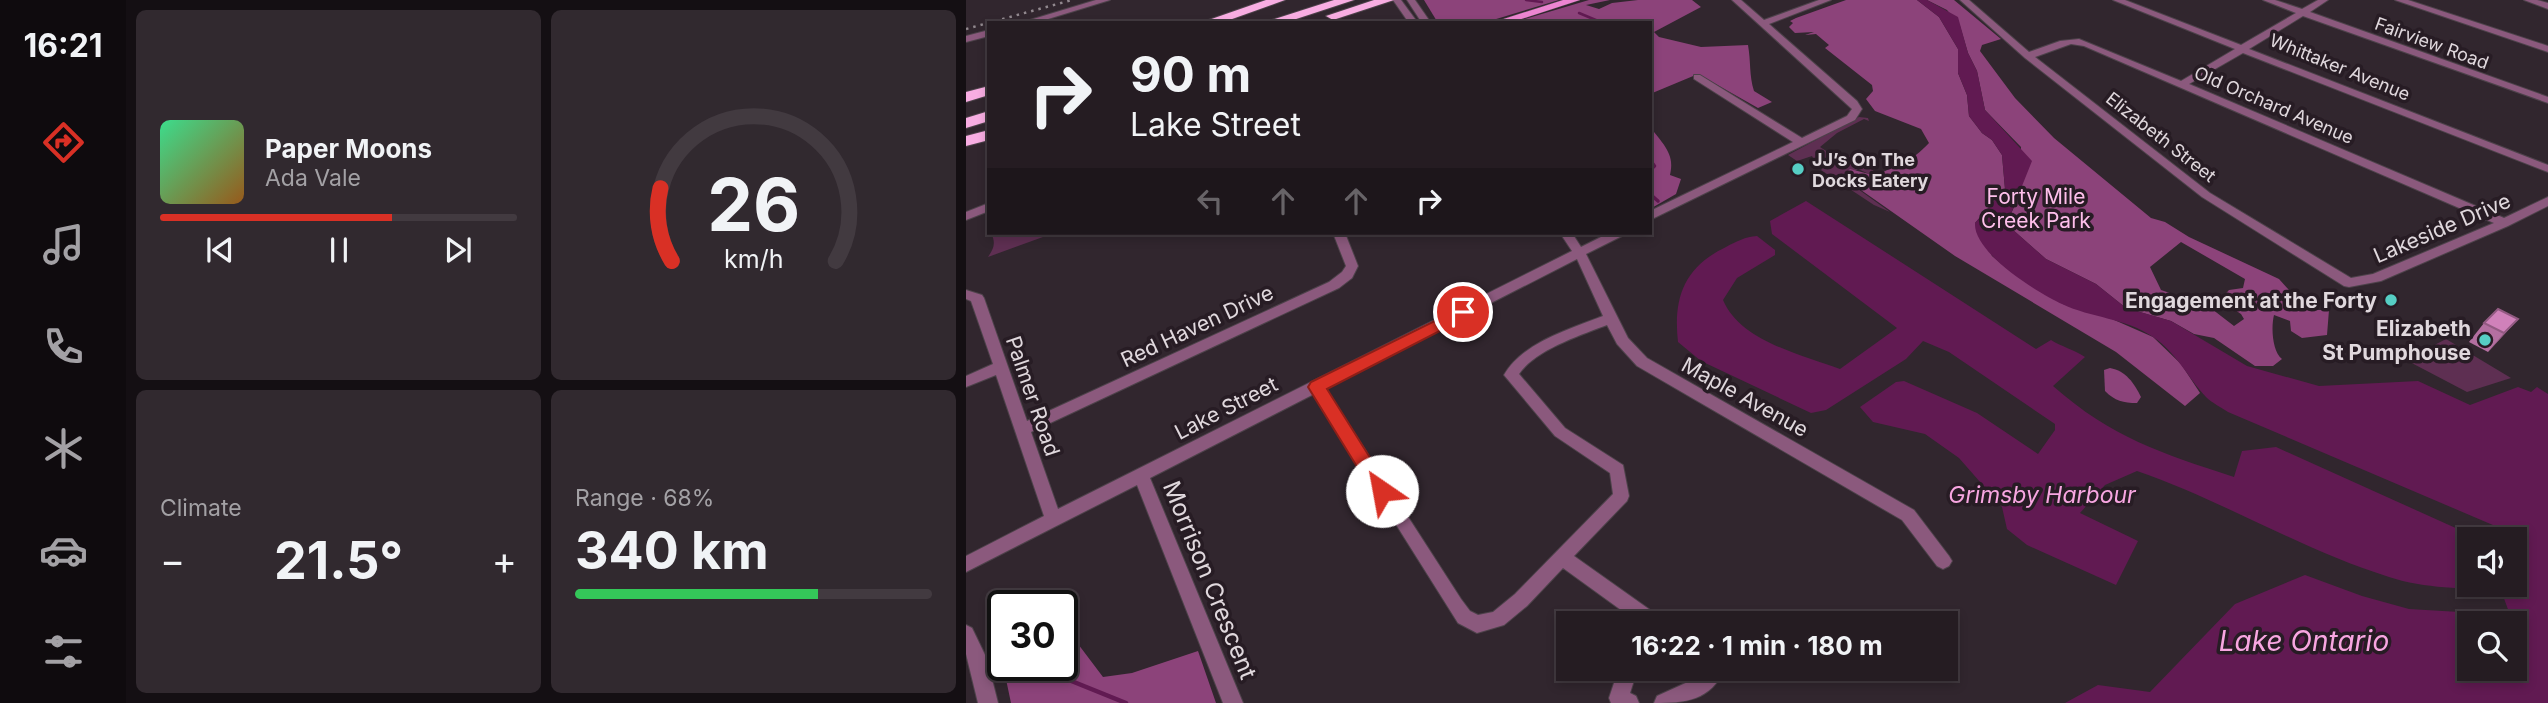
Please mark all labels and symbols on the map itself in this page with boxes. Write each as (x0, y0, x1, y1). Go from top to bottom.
street label: Fairview Road (2372, 13, 2492, 73)
street label: Whittaker Avenue (2267, 29, 2413, 105)
street label: Old Orchard Avenue (2191, 62, 2357, 148)
street label: Elizabeth Street (2102, 88, 2220, 186)
place label: JJ’s On The Docks Eatery (1812, 149, 1929, 191)
marker: JJ’s On The Docks Eatery (1790, 161, 1806, 177)
park label: Forty Mile Creek Park (1981, 184, 2091, 233)
street label: Lakeside Drive (2370, 188, 2514, 268)
street label: Red Haven Drive (1117, 280, 1277, 372)
pin (1433, 282, 1493, 342)
place label: Engagement at the Forty (2125, 288, 2377, 313)
marker: Engagement at the Forty (2383, 292, 2399, 308)
place label: Elizabeth St Pumphouse (2322, 316, 2471, 365)
marker: Elizabeth St Pumphouse (2477, 332, 2493, 348)
street label: Palmer Road (1001, 333, 1065, 459)
street label: Maple Avenue (1677, 352, 1813, 442)
street label: Lake Street (1170, 371, 1282, 445)
position arrow (1345, 454, 1419, 528)
street label: Morrison Crescent (1157, 477, 1263, 683)
water label: Grimsby Harbour (1948, 481, 2137, 509)
speed limit sign: 30 (987, 590, 1078, 681)
water label: Lake Ontario (2219, 624, 2389, 658)

